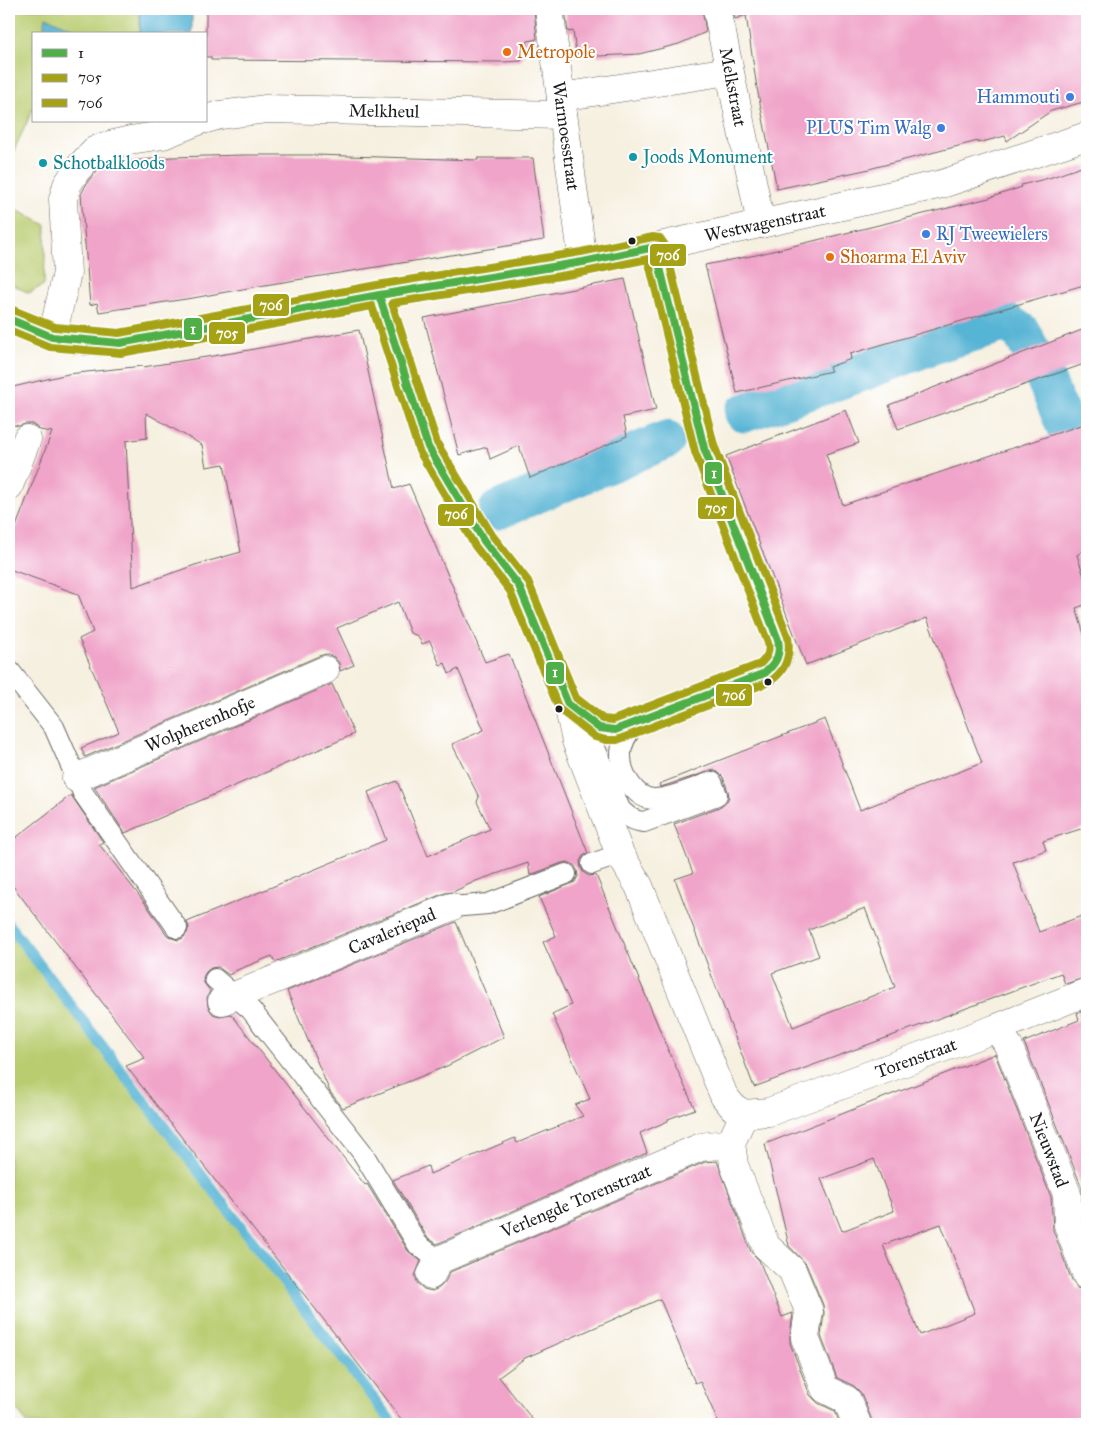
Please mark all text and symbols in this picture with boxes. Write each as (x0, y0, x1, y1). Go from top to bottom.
legend (32, 32, 208, 122)
place label: Metropole (517, 41, 596, 63)
text: 1 (78, 44, 84, 62)
street label: Melkstraat (715, 45, 752, 129)
marker: Metropole (501, 46, 513, 58)
text: 705 (78, 68, 102, 86)
street label: Warmoesstraat (547, 80, 585, 193)
place label: Hammouti (977, 86, 1060, 108)
marker: Hammouti (1064, 91, 1076, 103)
text: 706 (78, 94, 104, 112)
street label: Melkheul (348, 99, 420, 123)
place label: PLUS Tim Walg (806, 117, 932, 140)
marker: PLUS Tim Walg (935, 122, 947, 134)
place label: Joods Monument (641, 146, 774, 169)
marker: Joods Monument (627, 151, 639, 163)
place label: Schotbalkloods (53, 152, 165, 174)
marker: Schotbalkloods (37, 157, 49, 169)
street label: Westwagenstraat (703, 199, 828, 248)
place label: RJ Tweewielers (936, 223, 1048, 246)
marker: RJ Tweewielers (920, 228, 932, 240)
unlabelled marker (627, 236, 637, 246)
line badge: 706 (649, 243, 687, 267)
place label: Shoarma El Aviv (840, 246, 967, 268)
text: 706 (657, 247, 680, 264)
marker: Shoarma El Aviv (824, 251, 836, 263)
line badge: 706 (252, 293, 290, 317)
text: 706 (260, 297, 283, 314)
line badge: 1 (183, 317, 203, 341)
text: 1 (190, 321, 196, 338)
line badge: 705 (208, 321, 246, 345)
text: 705 (216, 325, 239, 342)
line badge: 1 (704, 461, 723, 485)
text: 1 (711, 465, 717, 482)
line badge: 705 (697, 496, 735, 520)
text: 705 (705, 500, 728, 517)
line badge: 706 (437, 503, 475, 527)
text: 706 (445, 506, 468, 523)
line badge: 1 (545, 661, 565, 685)
text: 1 (552, 664, 558, 681)
unlabelled marker (763, 677, 773, 687)
line badge: 706 (715, 683, 753, 707)
text: 706 (723, 687, 746, 704)
street label: Wolpherenhofje (142, 691, 258, 757)
unlabelled marker (554, 704, 564, 714)
street label: Cavaleriepad (345, 903, 439, 959)
street label: Torenstraat (872, 1033, 960, 1083)
street label: Nieuwstad (1025, 1109, 1073, 1191)
street label: Verlengde Torenstraat (497, 1159, 656, 1244)

